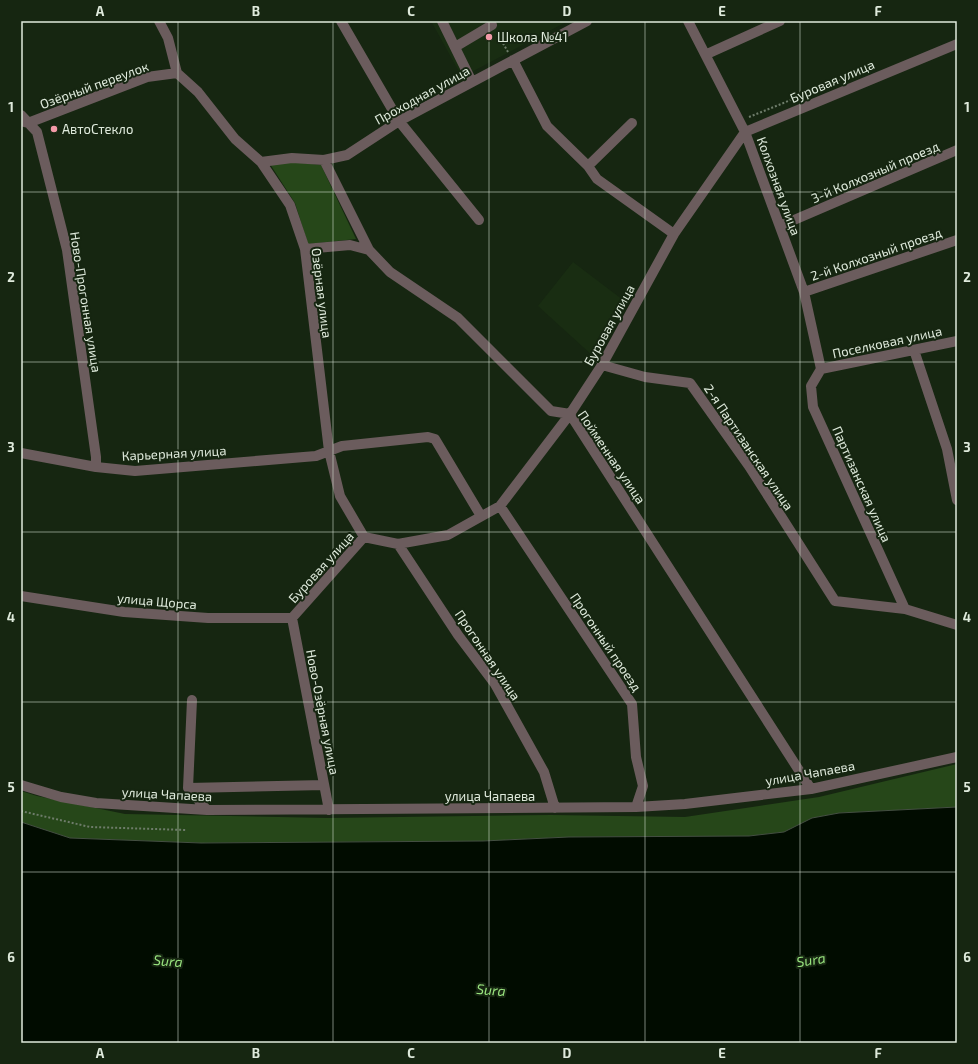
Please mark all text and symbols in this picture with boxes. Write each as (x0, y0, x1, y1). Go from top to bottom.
text: A (96, 3, 105, 19)
text: B (252, 3, 260, 19)
text: C (407, 3, 415, 19)
text: D (563, 3, 572, 19)
text: E (718, 3, 726, 19)
text: F (874, 3, 882, 19)
place label: Школа №41 (497, 29, 568, 45)
marker: Школа №41 (484, 32, 494, 42)
street label: Буровая улица (787, 56, 877, 106)
street label: Озёрный переулок (38, 58, 151, 112)
street label: Проходная улица (372, 62, 472, 128)
text: 1 (8, 99, 14, 115)
text: 1 (964, 99, 970, 115)
place label: АвтоСтекло (62, 121, 133, 137)
marker: АвтоСтекло (49, 124, 59, 134)
street label: Колхозная улица (754, 134, 804, 238)
street label: 3-й Колхозный проезд (809, 138, 942, 206)
street label: 2-й Колхозный проезд (808, 224, 944, 284)
street label: Ново-Прогонная улица (67, 231, 105, 373)
street label: Озёрная улица (309, 247, 335, 339)
text: 2 (7, 269, 15, 285)
text: 2 (963, 269, 971, 285)
street label: Буровая улица (580, 282, 638, 368)
street label: Поселковая улица (831, 323, 943, 361)
street label: 2-я Партизанская улица (701, 381, 797, 513)
street label: Пойменная улица (575, 407, 649, 507)
street label: Партизанская улица (829, 423, 895, 545)
text: 3 (7, 439, 15, 455)
text: 3 (963, 439, 971, 455)
street label: Карьерная улица (121, 442, 227, 464)
street label: Буровая улица (285, 528, 357, 606)
street label: улица Щорса (116, 590, 198, 612)
street label: Прогонный проезд (567, 590, 645, 695)
street label: Прогонная улица (452, 607, 524, 703)
text: 4 (7, 609, 15, 625)
text: 4 (963, 609, 971, 625)
street label: Ново-Озёрная улица (303, 648, 343, 776)
street label: улица Чапаева (764, 757, 856, 789)
text: 5 (7, 779, 15, 795)
text: 5 (963, 779, 971, 795)
street label: улица Чапаева (121, 784, 213, 804)
street label: улица Чапаева (445, 788, 535, 804)
text: 6 (7, 949, 15, 965)
water label: Sura (795, 949, 827, 970)
text: 6 (963, 949, 971, 965)
water label: Sura (153, 951, 183, 970)
water label: Sura (476, 980, 506, 999)
text: A (96, 1045, 105, 1061)
text: B (252, 1045, 260, 1061)
text: C (407, 1045, 415, 1061)
text: D (563, 1045, 572, 1061)
text: E (718, 1045, 726, 1061)
text: F (874, 1045, 882, 1061)

